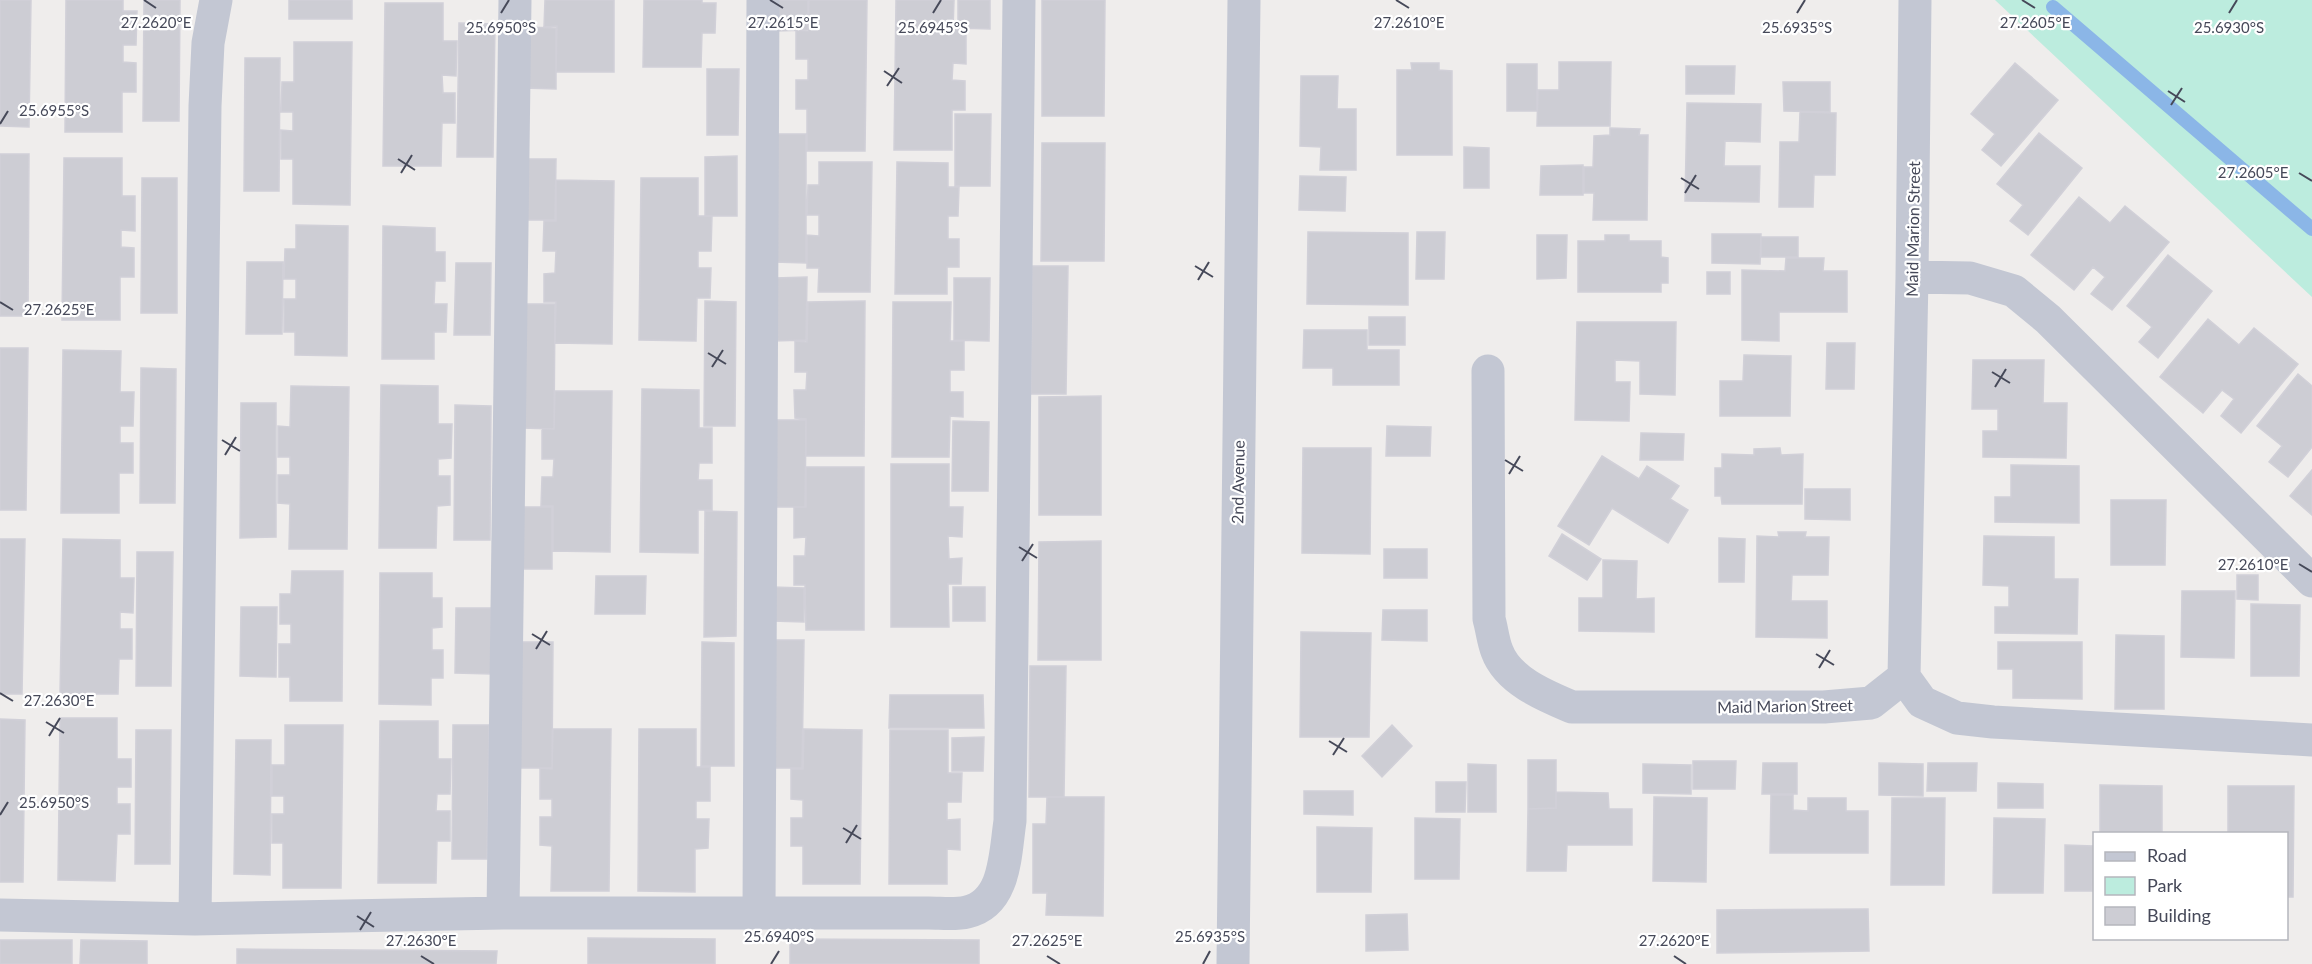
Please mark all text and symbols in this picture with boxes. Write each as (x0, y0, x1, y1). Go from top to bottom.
text: 27.2620°E (121, 13, 191, 31)
text: 27.2615°E (748, 13, 818, 31)
text: 27.2610°E (1374, 13, 1444, 31)
text: 27.2605°E (2000, 13, 2070, 31)
text: 25.6950°S (466, 18, 536, 36)
text: 25.6945°S (898, 18, 968, 36)
text: 25.6935°S (1762, 18, 1832, 36)
text: 25.6930°S (2194, 18, 2264, 36)
text: 25.6955°S (19, 101, 89, 119)
street label: Maid Marion Street (1902, 161, 1923, 297)
text: 27.2605°E (2218, 163, 2288, 181)
text: 27.2625°E (24, 300, 94, 318)
street label: 2nd Avenue (1227, 440, 1248, 524)
text: 27.2610°E (2218, 555, 2288, 573)
text: 27.2630°E (24, 691, 94, 709)
street label: Maid Marion Street (1717, 695, 1853, 716)
text: 25.6950°S (19, 793, 89, 811)
legend (2093, 832, 2288, 940)
text: Road (2147, 844, 2187, 866)
text: Park (2147, 874, 2183, 896)
text: Building (2147, 904, 2211, 926)
text: 25.6940°S (744, 927, 814, 945)
text: 25.6935°S (1175, 927, 1245, 945)
text: 27.2630°E (386, 931, 456, 949)
text: 27.2625°E (1012, 931, 1082, 949)
text: 27.2620°E (1639, 931, 1709, 949)

